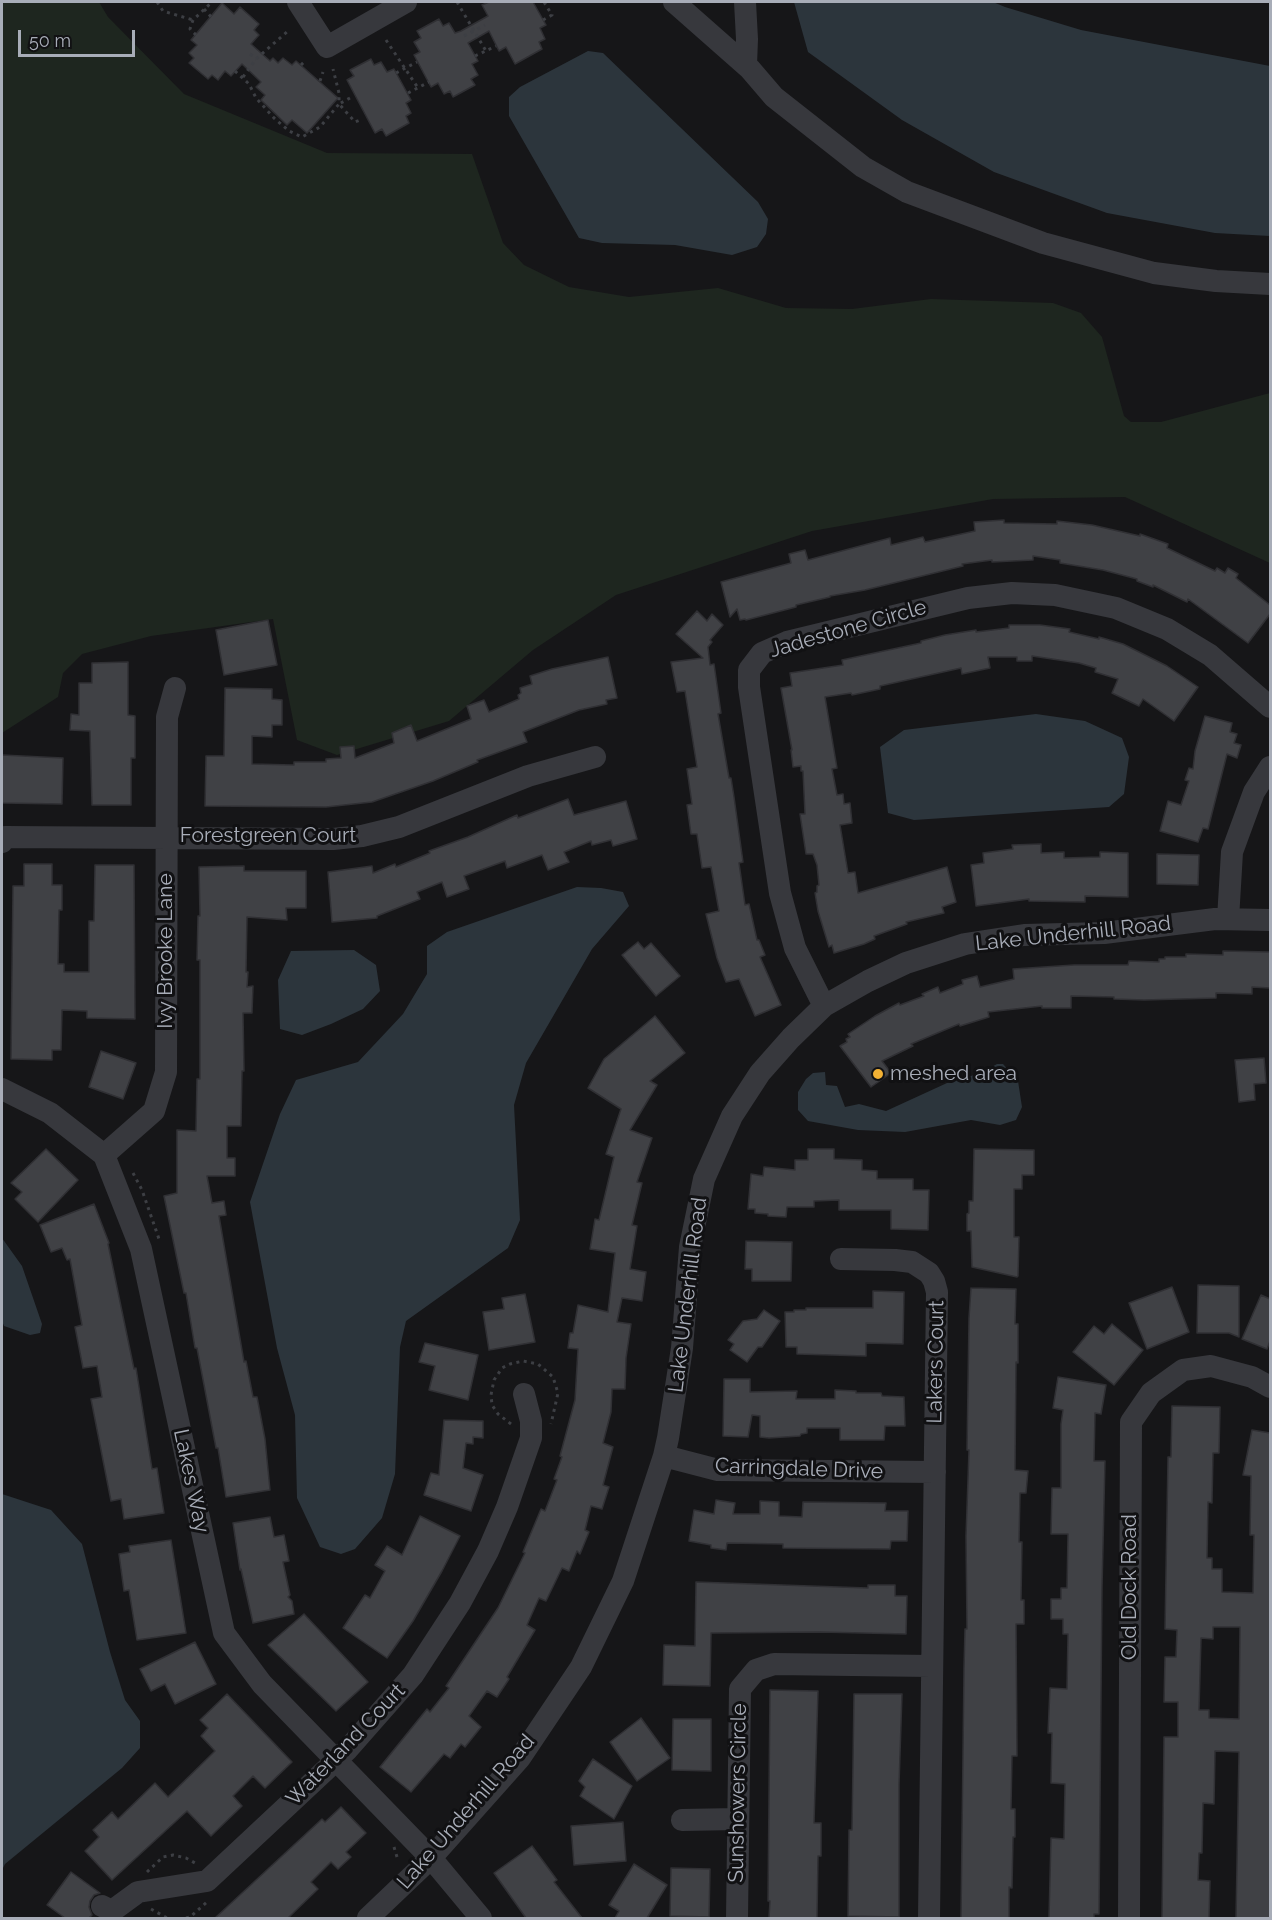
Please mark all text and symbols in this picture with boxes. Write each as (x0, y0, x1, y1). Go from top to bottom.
scale bar (21, 18, 138, 56)
text: 50 m (29, 30, 71, 51)
street label: Jadestone Circle (767, 595, 929, 663)
street label: Forestgreen Court (180, 823, 356, 849)
street label: Ivy Brooke Lane (153, 873, 179, 1029)
street label: Lake Underhill Road (974, 911, 1172, 957)
place label: meshed area (890, 1061, 1017, 1087)
marker: meshed area (871, 1067, 885, 1081)
street label: Lake Underhill Road (664, 1196, 712, 1394)
street label: Lakers Court (922, 1300, 950, 1424)
street label: Lakes Way (168, 1427, 214, 1535)
street label: Carringdale Drive (714, 1453, 884, 1485)
street label: Old Dock Road (1117, 1514, 1143, 1660)
street label: Waterland Court (281, 1679, 411, 1811)
street label: Sunshowers Circle (724, 1703, 752, 1883)
street label: Lake Underhill Road (392, 1730, 540, 1894)

